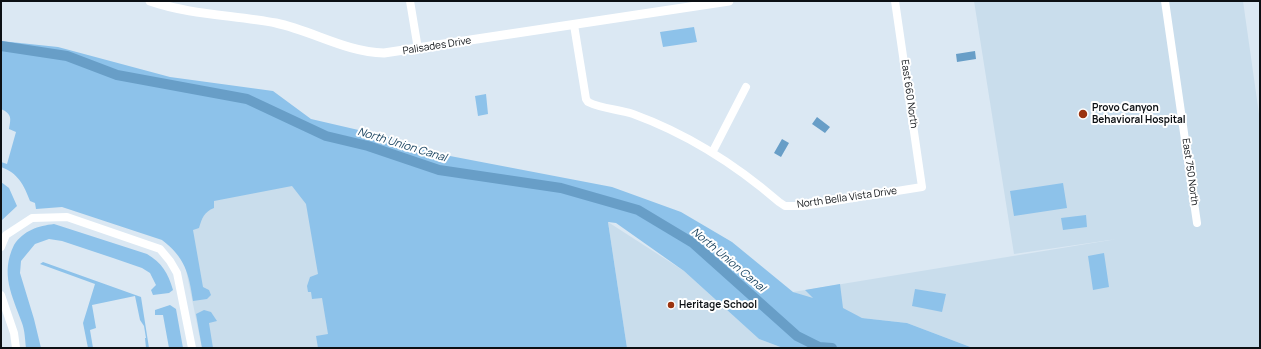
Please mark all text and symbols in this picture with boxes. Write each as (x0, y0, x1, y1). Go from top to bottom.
street label: Palisades Drive (402, 35, 472, 57)
street label: East 660 North (898, 59, 920, 129)
place label: Provo Canyon Behavioral Hospital (1092, 102, 1186, 126)
marker: Provo Canyon Behavioral Hospital (1077, 108, 1089, 120)
water label: North Union Canal (356, 125, 448, 165)
street label: East 750 North (1179, 138, 1201, 206)
street label: North Bella Vista Drive (796, 185, 898, 211)
water label: North Union Canal (688, 225, 768, 295)
place label: Heritage School (679, 299, 757, 311)
marker: Heritage School (666, 300, 676, 310)

